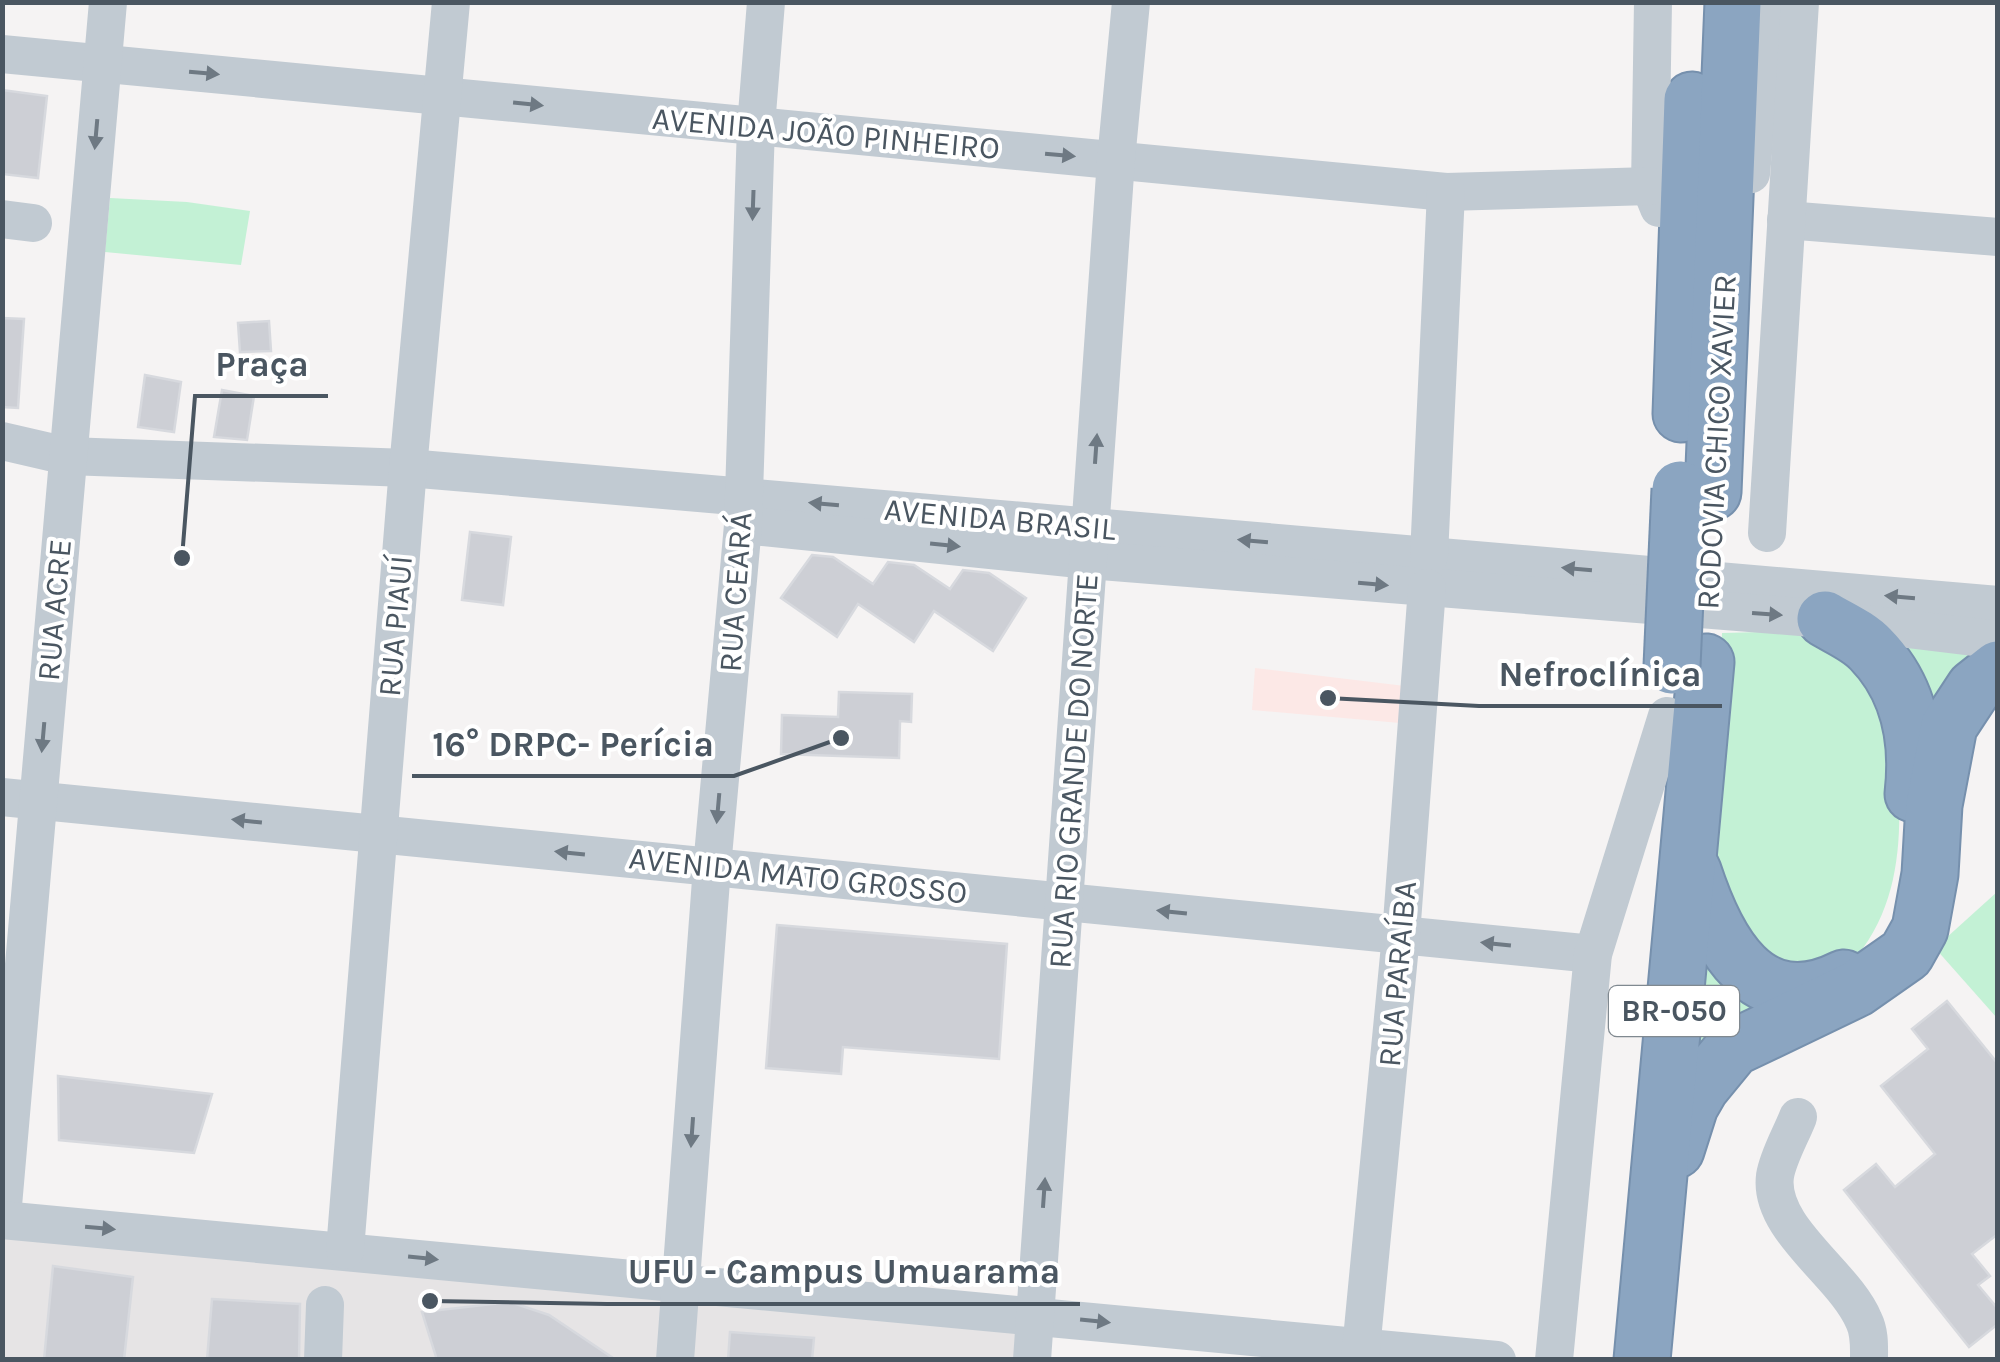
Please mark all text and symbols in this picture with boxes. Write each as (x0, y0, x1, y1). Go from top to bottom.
one-way arrow (189, 65, 221, 81)
one-way arrow (512, 96, 544, 112)
street label: AVENIDA JOÃO PINHEIRO (651, 100, 1001, 167)
one-way arrow (88, 119, 104, 151)
one-way arrow (1045, 147, 1077, 163)
one-way arrow (745, 189, 761, 221)
street label: RODOVIA CHICO XAVIER (1689, 274, 1744, 610)
callout: Praça (195, 331, 328, 396)
text: Praça (215, 344, 309, 385)
one-way arrow (1088, 433, 1104, 465)
street label: AVENIDA BRASIL (883, 491, 1117, 548)
one-way arrow (808, 496, 840, 512)
street label: RUA CEARÁ (709, 511, 760, 673)
one-way arrow (1236, 533, 1268, 549)
street label: RUA ACRE (30, 538, 79, 682)
one-way arrow (929, 538, 961, 554)
street label: RUA PIAUÍ (369, 553, 420, 698)
one-way arrow (1560, 561, 1592, 577)
street label: RUA RIO GRANDE DO NORTE (1041, 572, 1106, 970)
one-way arrow (1358, 576, 1389, 592)
one-way arrow (1884, 588, 1916, 604)
one-way arrow (1751, 607, 1783, 623)
callout: Nefroclínica (1479, 641, 1722, 706)
text: Nefroclínica (1498, 654, 1702, 695)
callout: 16° DRPC- Perícia (412, 711, 734, 776)
one-way arrow (35, 722, 51, 754)
text: 16° DRPC- Perícia (432, 724, 714, 765)
one-way arrow (709, 793, 725, 825)
one-way arrow (230, 813, 262, 829)
street label: AVENIDA MATO GROSSO (627, 839, 969, 912)
one-way arrow (554, 845, 586, 861)
street label: RUA PARAÍBA (1369, 879, 1424, 1069)
one-way arrow (1156, 904, 1188, 920)
one-way arrow (1479, 936, 1511, 952)
road number: BR-050 (1609, 986, 1739, 1036)
one-way arrow (683, 1117, 699, 1149)
one-way arrow (1036, 1176, 1052, 1208)
one-way arrow (84, 1221, 116, 1237)
callout: UFU - Campus Umuarama (607, 1239, 1080, 1304)
one-way arrow (408, 1250, 440, 1266)
text: UFU - Campus Umuarama (628, 1251, 1060, 1292)
one-way arrow (1080, 1313, 1112, 1329)

